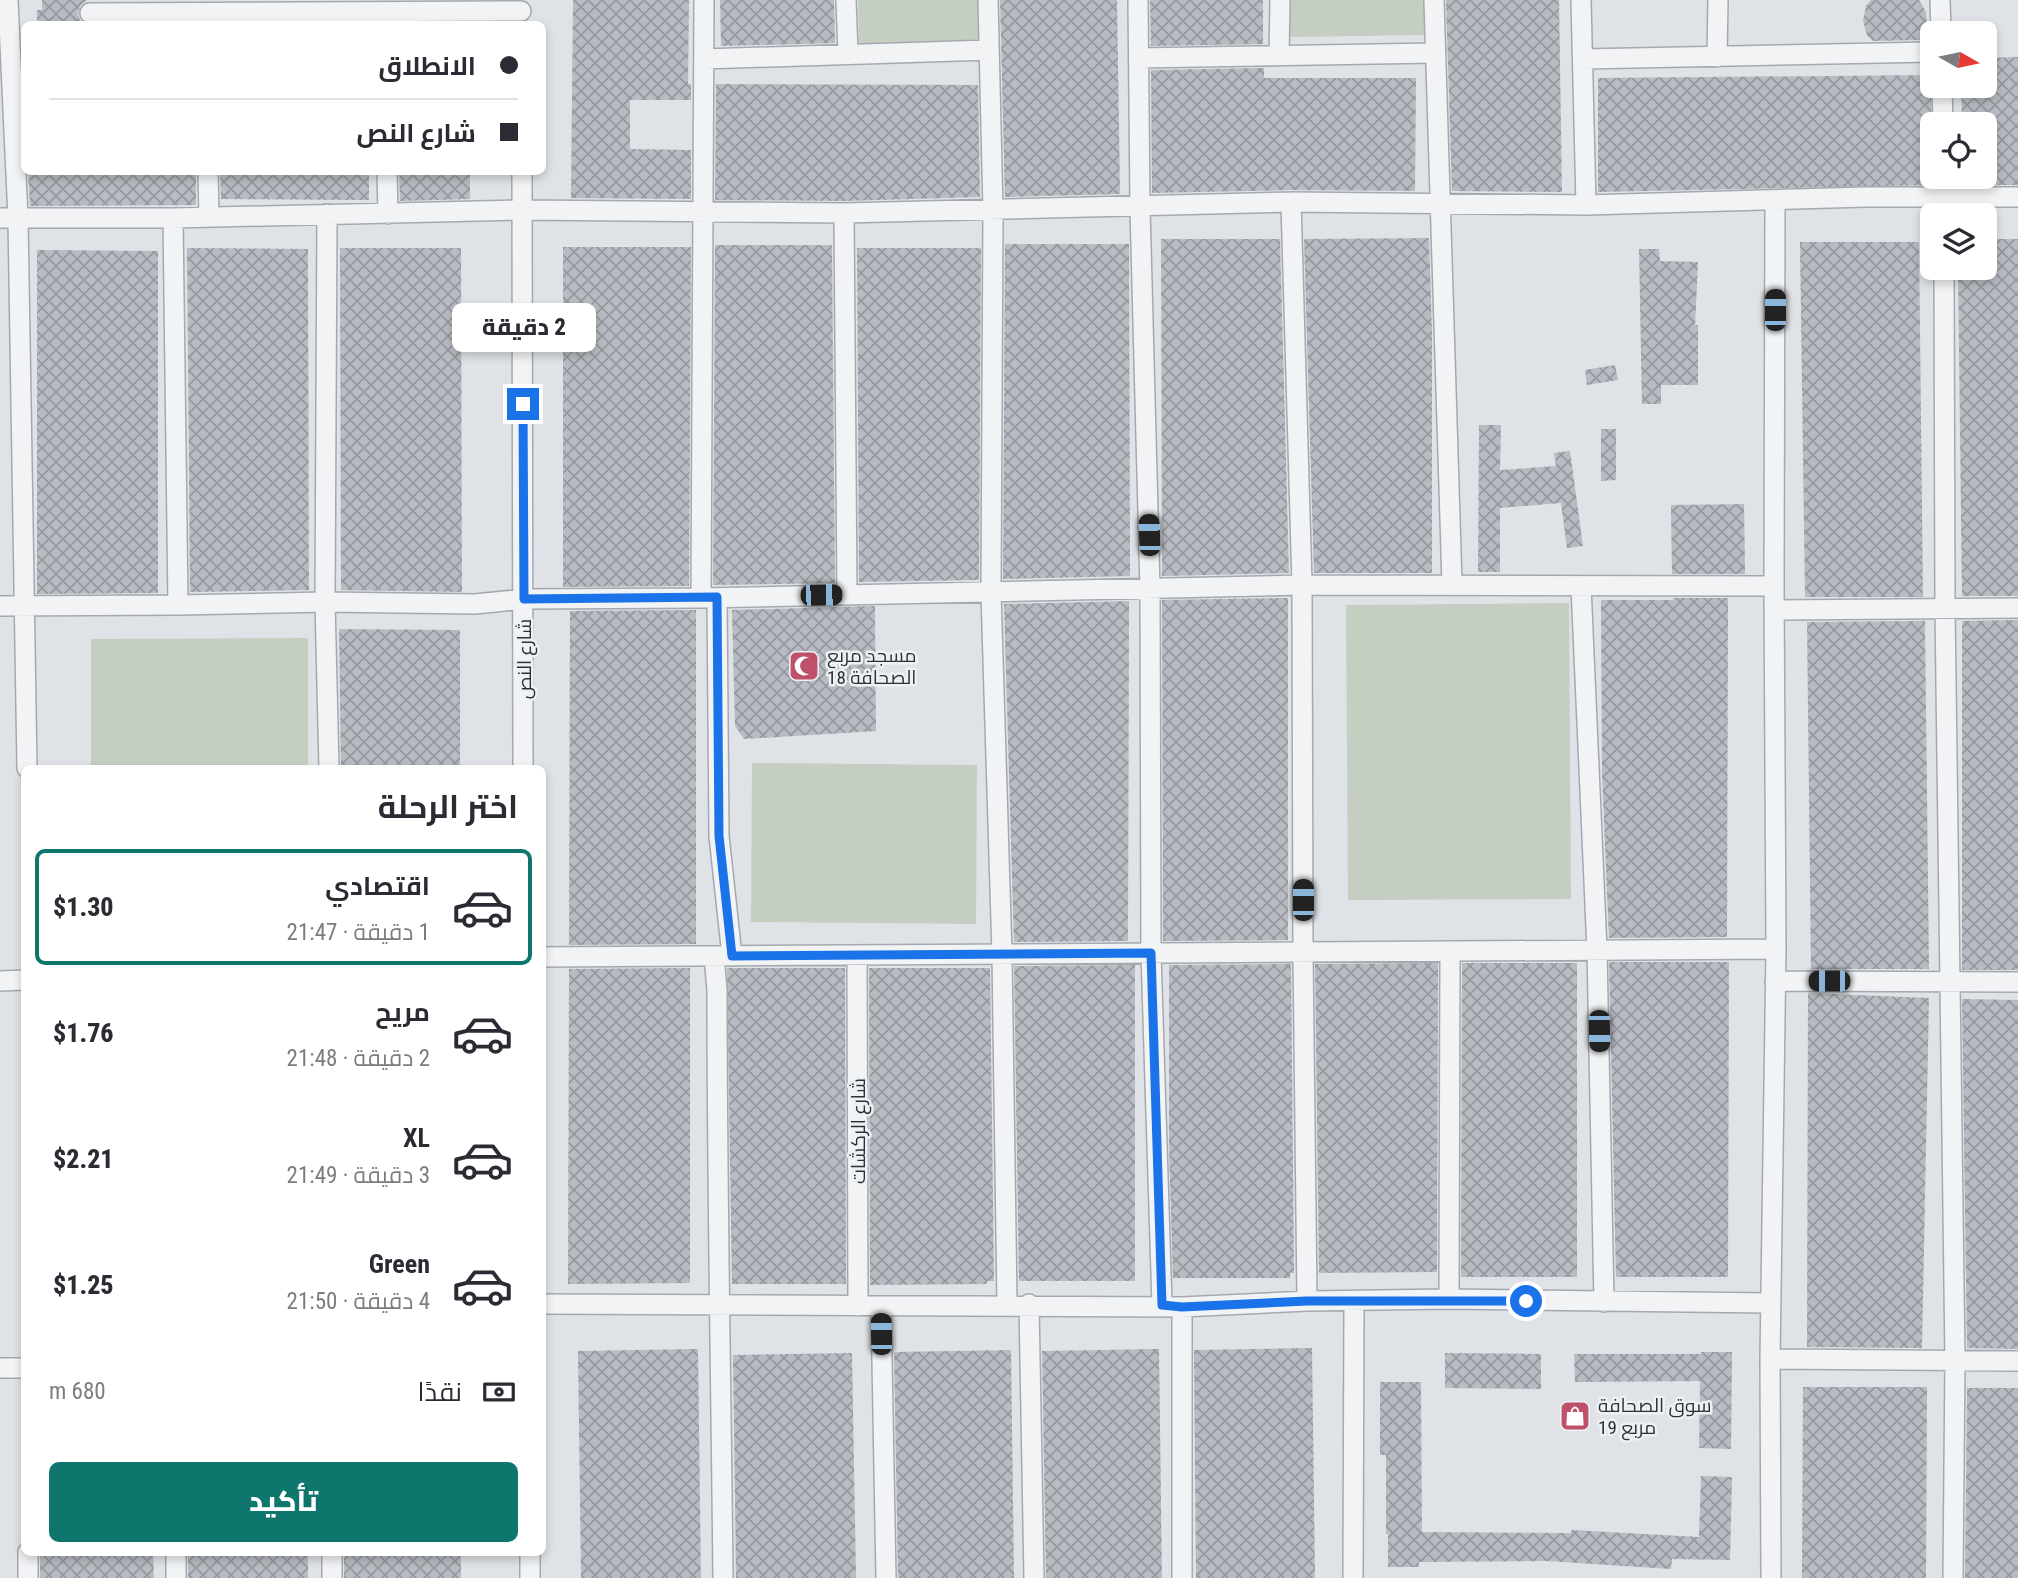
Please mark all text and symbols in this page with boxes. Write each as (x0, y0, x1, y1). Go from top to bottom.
north arrow (1920, 21, 1997, 98)
map controls (1920, 21, 1997, 280)
text: الانطلاق (378, 51, 476, 81)
button: locate (1920, 112, 1997, 189)
text: شارع النص (356, 118, 476, 148)
button: layers (1920, 203, 1997, 280)
car (1765, 289, 1786, 331)
callout: 2 دقيقة (451, 302, 595, 352)
text: 2 دقيقة (482, 314, 566, 341)
route end (507, 388, 539, 420)
car (1138, 514, 1161, 556)
car (800, 584, 843, 606)
street label: شارع النص (513, 619, 538, 699)
place label: مسجد مربع 18 الصحافة (827, 644, 916, 689)
mosque icon: مسجد مربع 18 الصحافة (787, 649, 821, 683)
text: اختر الرحلة (378, 788, 518, 826)
text: اقتصادي (325, 871, 430, 901)
icon: car (451, 876, 514, 939)
car (1293, 879, 1314, 921)
text: $1.30 (53, 892, 114, 922)
text: 1 دقيقة · 21:47 (287, 919, 430, 946)
car (1809, 971, 1851, 992)
text: مريح (375, 997, 430, 1027)
icon: car (451, 1002, 514, 1065)
car (1589, 1010, 1610, 1052)
text: $1.76 (53, 1018, 114, 1048)
text: 2 دقيقة · 21:48 (287, 1045, 430, 1072)
street label: شارع الركشات (847, 1078, 872, 1184)
text: XL (403, 1123, 430, 1153)
icon: car (451, 1128, 514, 1191)
text: $2.21 (53, 1144, 114, 1174)
text: 3 دقيقة · 21:49 (287, 1162, 430, 1189)
text: Green (369, 1249, 430, 1279)
icon: car (451, 1254, 514, 1317)
text: $1.25 (53, 1270, 114, 1300)
route start (1510, 1285, 1542, 1317)
text: 4 دقيقة · 21:50 (287, 1288, 430, 1315)
car (871, 1313, 892, 1355)
icon: cash (480, 1373, 518, 1411)
text: نقدًا (418, 1377, 462, 1407)
text: 680 m (49, 1378, 106, 1405)
place label: سوق الصحافة مربع 19 (1598, 1394, 1712, 1441)
shop icon: سوق الصحافة مربع 19 (1558, 1399, 1592, 1433)
button: تأكيد (49, 1462, 518, 1542)

